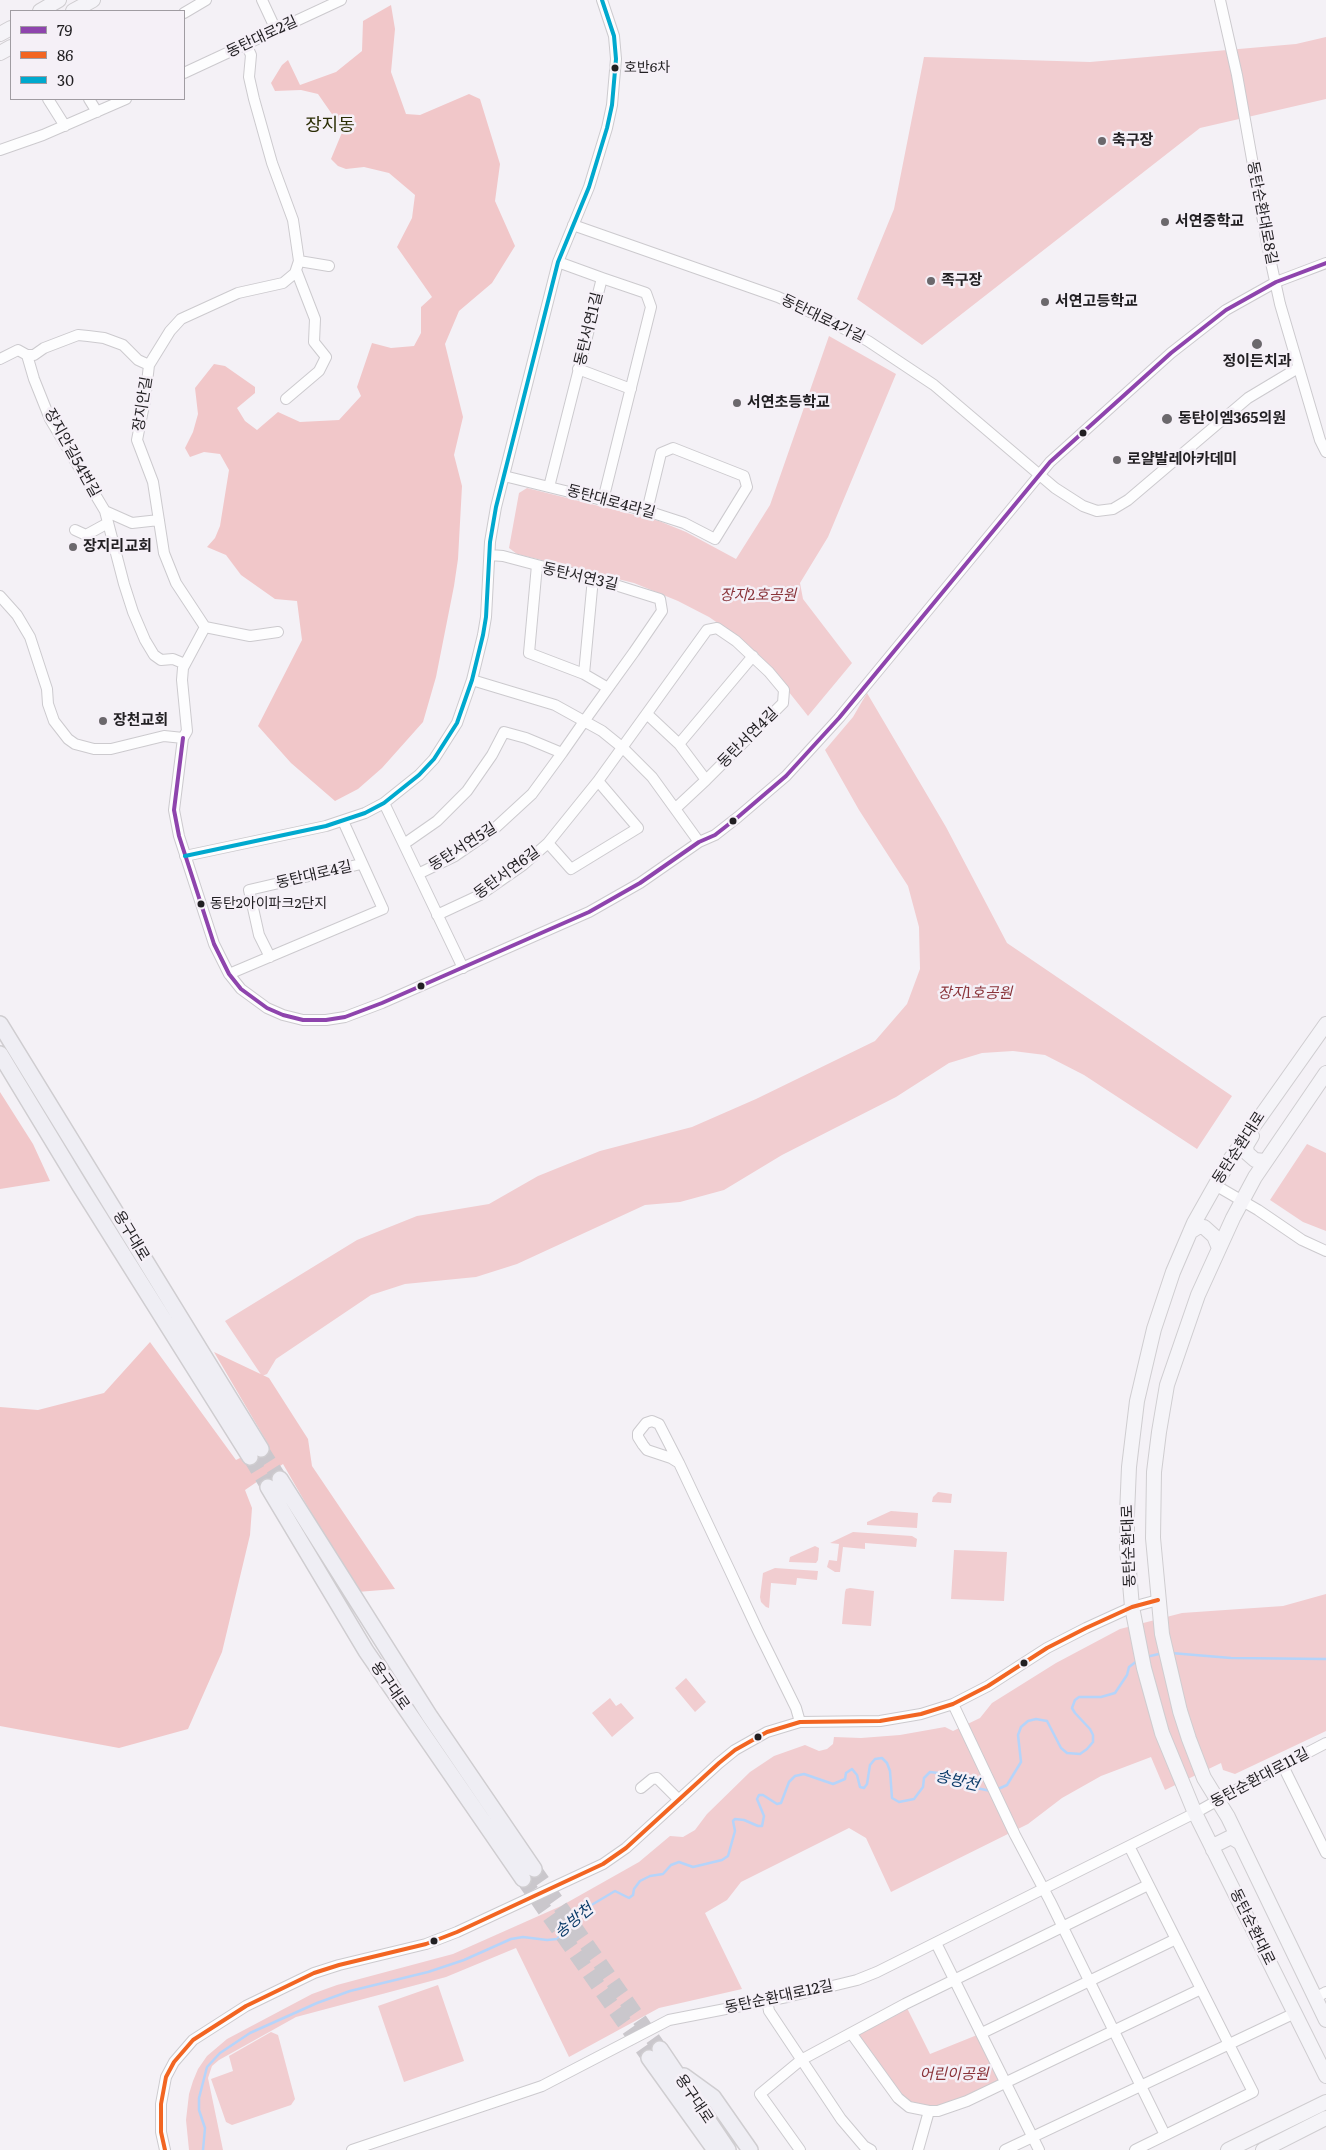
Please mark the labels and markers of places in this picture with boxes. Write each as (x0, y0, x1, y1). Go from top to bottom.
place label: 호반6차 (624, 60, 670, 76)
marker: 호반6차 (610, 63, 620, 73)
place label: 축구장 (1112, 132, 1153, 150)
marker: 축구장 (1096, 135, 1108, 147)
place label: 서연중학교 (1175, 213, 1244, 231)
marker: 서연중학교 (1159, 216, 1171, 228)
place label: 족구장 (941, 272, 982, 290)
marker: 족구장 (925, 275, 937, 287)
place label: 서연고등학교 (1055, 293, 1138, 311)
marker: 서연고등학교 (1039, 296, 1051, 308)
marker: 정이든치과 (1250, 337, 1264, 351)
place label: 정이든치과 (1223, 353, 1291, 371)
place label: 서연초등학교 (747, 394, 830, 412)
marker: 서연초등학교 (731, 397, 743, 409)
place label: 동탄이엠365의원 (1178, 410, 1286, 428)
marker: 동탄이엠365의원 (1160, 412, 1174, 426)
unlabelled marker (1078, 428, 1088, 438)
place label: 로얄발레아카데미 (1127, 451, 1237, 469)
marker: 로얄발레아카데미 (1111, 454, 1123, 466)
place label: 장지리교회 (83, 538, 152, 556)
marker: 장지리교회 (67, 541, 79, 553)
place label: 장천교회 (113, 712, 168, 730)
marker: 장천교회 (97, 715, 109, 727)
unlabelled marker (728, 816, 738, 826)
place label: 동탄2아이파크2단지 (210, 896, 327, 912)
marker: 동탄2아이파크2단지 (196, 899, 206, 909)
unlabelled marker (416, 981, 426, 991)
unlabelled marker (1019, 1658, 1029, 1668)
unlabelled marker (753, 1732, 763, 1742)
unlabelled marker (429, 1936, 439, 1946)

